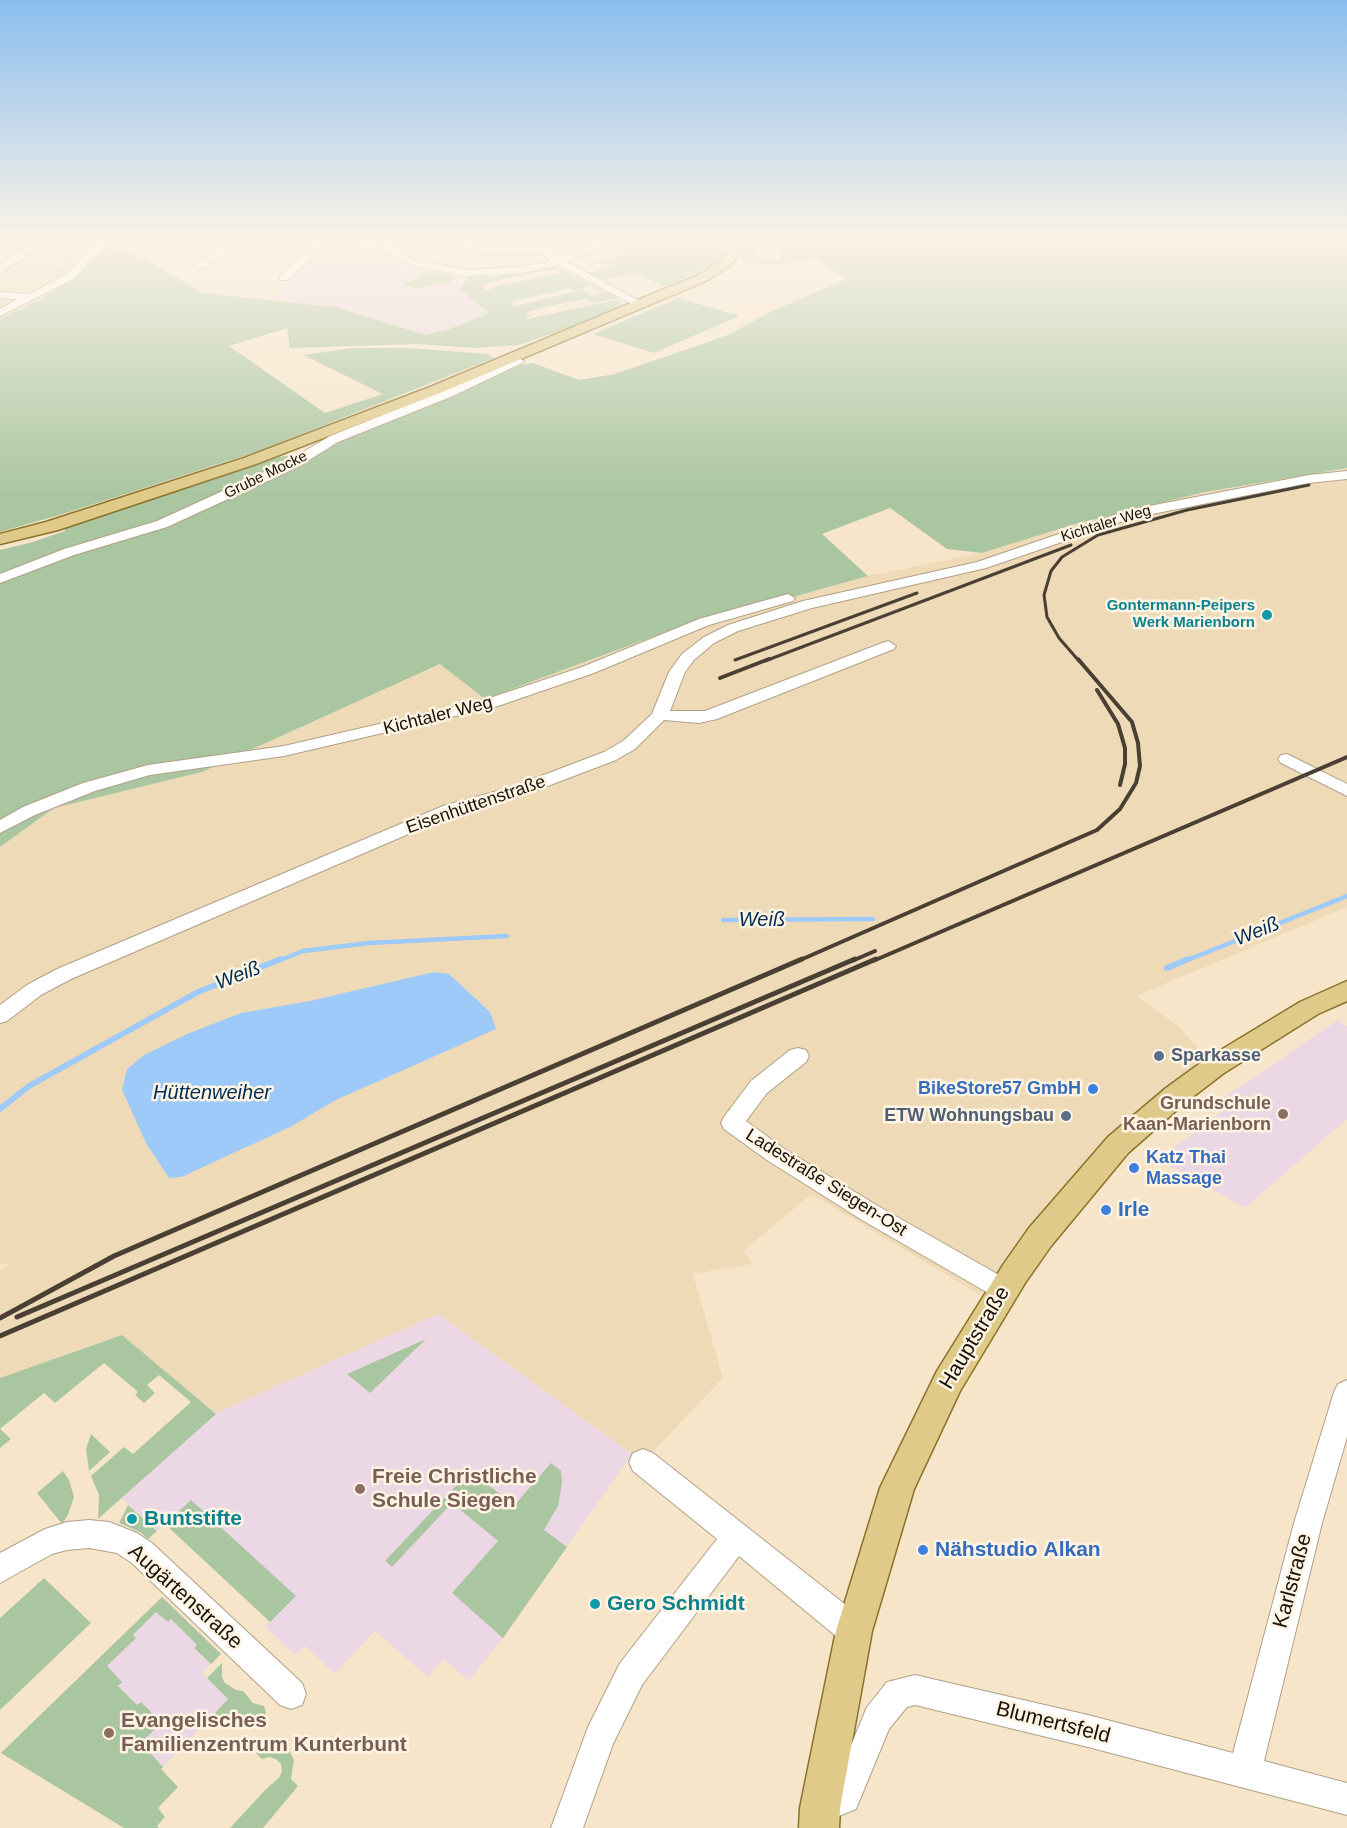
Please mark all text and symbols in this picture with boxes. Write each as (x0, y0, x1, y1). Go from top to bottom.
street label: Grube Mocke (222, 447, 310, 503)
street label: Kichtaler Weg (1059, 502, 1153, 546)
place label: Gontermann-Peipers Werk Marienborn (1107, 597, 1255, 632)
marker: Gontermann-Peipers Werk Marienborn (1260, 608, 1274, 622)
street label: Kichtaler Weg (381, 692, 495, 740)
street label: Eisenhüttenstraße (403, 771, 549, 839)
water label: Weiß (739, 908, 785, 932)
water label: Weiß (1231, 912, 1283, 952)
water label: Weiß (212, 957, 264, 995)
place label: Sparkasse (1171, 1045, 1261, 1067)
marker: Sparkasse (1152, 1049, 1166, 1063)
place label: BikeStore57 GmbH (918, 1078, 1081, 1100)
water label: Hüttenweiher (153, 1081, 271, 1105)
marker: BikeStore57 GmbH (1086, 1082, 1100, 1096)
place label: Grundschule Kaan-Marienborn (1123, 1093, 1271, 1136)
place label: ETW Wohnungsbau (884, 1105, 1054, 1127)
marker: Grundschule Kaan-Marienborn (1276, 1107, 1290, 1121)
marker: ETW Wohnungsbau (1059, 1109, 1073, 1123)
street label: Ladestraße Siegen-Ost (741, 1125, 911, 1241)
place label: Katz Thai Massage (1146, 1147, 1226, 1190)
marker: Katz Thai Massage (1127, 1161, 1141, 1175)
place label: Irle (1118, 1197, 1150, 1223)
marker: Irle (1099, 1203, 1113, 1217)
street label: Hauptstraße (934, 1282, 1016, 1394)
place label: Freie Christliche Schule Siegen (372, 1464, 537, 1514)
marker: Freie Christliche Schule Siegen (353, 1482, 367, 1496)
place label: Buntstifte (144, 1506, 242, 1532)
marker: Buntstifte (125, 1512, 139, 1526)
street label: Karlstraße (1268, 1531, 1318, 1631)
place label: Nähstudio Alkan (935, 1537, 1101, 1563)
street label: Augärtenstraße (123, 1539, 247, 1655)
marker: Nähstudio Alkan (916, 1543, 930, 1557)
place label: Gero Schmidt (607, 1591, 745, 1617)
marker: Gero Schmidt (588, 1597, 602, 1611)
street label: Blumertsfeld (993, 1697, 1113, 1749)
place label: Evangelisches Familienzentrum Kunterbunt (121, 1708, 407, 1758)
marker: Evangelisches Familienzentrum Kunterbunt (102, 1726, 116, 1740)

